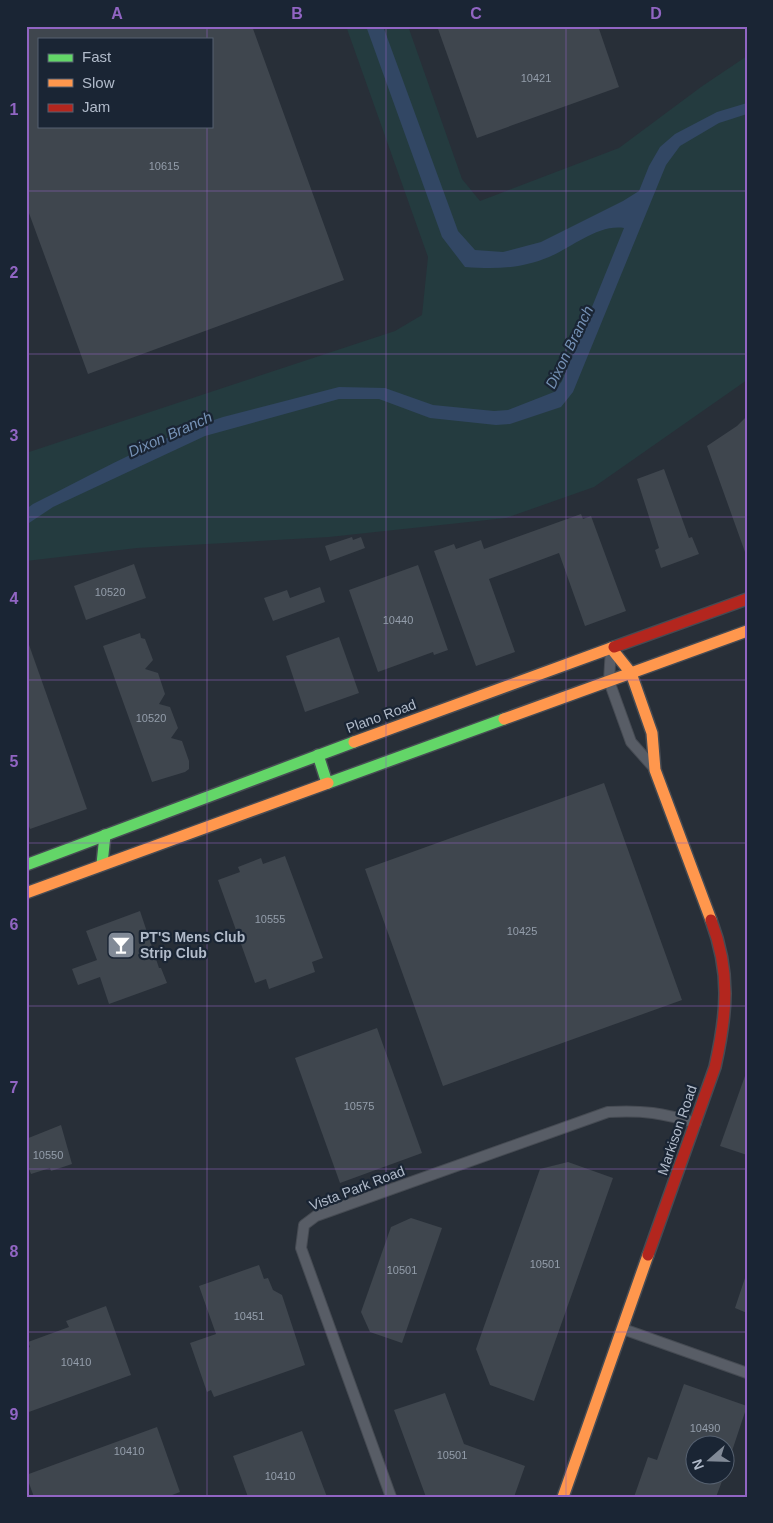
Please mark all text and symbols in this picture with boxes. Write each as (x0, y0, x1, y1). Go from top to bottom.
text: A (111, 5, 123, 22)
text: B (291, 5, 303, 22)
text: C (470, 5, 482, 22)
text: D (650, 5, 662, 22)
legend (38, 38, 212, 128)
text: Fast (82, 48, 112, 65)
house number: 10421 (521, 72, 551, 84)
text: Slow (82, 74, 115, 91)
text: Jam (82, 98, 110, 115)
text: 1 (10, 101, 19, 118)
house number: 10615 (149, 160, 179, 172)
text: 2 (10, 264, 19, 281)
water label: Dixon Branch (542, 303, 596, 391)
water label: Dixon Branch (125, 408, 215, 460)
text: 3 (10, 427, 19, 444)
house number: 10520 (95, 586, 125, 598)
text: 4 (10, 590, 19, 607)
house number: 10440 (383, 614, 413, 626)
street label: Plano Road (344, 696, 418, 736)
house number: 10520 (136, 712, 166, 724)
text: 5 (10, 753, 19, 770)
house number: 10555 (255, 913, 285, 925)
text: 6 (10, 916, 19, 933)
house number: 10425 (507, 925, 537, 937)
place label: PT'S Mens Club Strip Club (140, 929, 245, 961)
bar icon: PT'S Mens Club Strip Club (106, 930, 136, 960)
text: 7 (10, 1079, 19, 1096)
street label: Markison Road (654, 1083, 700, 1177)
house number: 10575 (344, 1100, 374, 1112)
house number: 10550 (33, 1149, 63, 1161)
street label: Vista Park Road (307, 1162, 407, 1214)
text: 8 (10, 1243, 19, 1260)
house number: 10501 (530, 1258, 560, 1270)
house number: 10501 (387, 1264, 417, 1276)
house number: 10451 (234, 1310, 264, 1322)
house number: 10410 (61, 1356, 91, 1368)
text: 9 (10, 1406, 19, 1423)
house number: 10490 (690, 1422, 720, 1434)
north arrow (686, 1436, 736, 1486)
house number: 10410 (114, 1445, 144, 1457)
house number: 10501 (437, 1449, 467, 1461)
text: N (689, 1457, 707, 1472)
house number: 10410 (265, 1470, 295, 1482)

